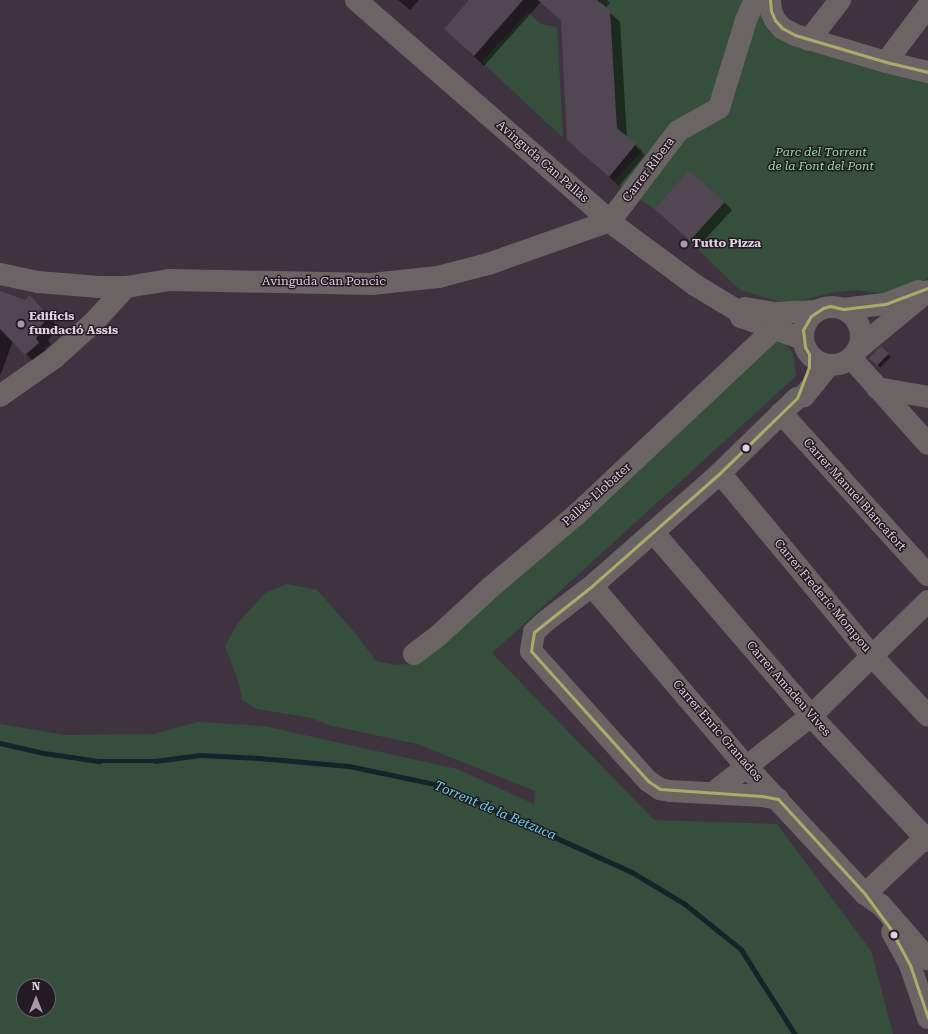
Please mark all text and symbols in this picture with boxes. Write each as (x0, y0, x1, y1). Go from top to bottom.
street label: Avinguda Can Pallàs (493, 118, 591, 206)
street label: Carrer Ribera (620, 135, 678, 205)
park label: Parc del Torrent de la Font del Pont (768, 146, 874, 174)
place label: Tutto Pizza (692, 237, 761, 251)
marker: Tutto Pizza (679, 239, 689, 249)
street label: Avinguda Can Poncic (262, 275, 386, 289)
place label: Edificis fundació Assis (29, 310, 118, 338)
marker: Edificis fundació Assis (16, 319, 26, 329)
street label: Carrer Manuel Blancafort (800, 436, 908, 554)
unlabelled marker (741, 443, 751, 453)
street label: Pallàs-Llobater (560, 460, 634, 530)
street label: Carrer Frederic Mompou (771, 537, 873, 655)
street label: Carrer Amadeu Vives (743, 639, 833, 739)
street label: Carrer Enric Granados (669, 678, 765, 784)
water label: Torrent de la Betzuca (432, 778, 558, 844)
unlabelled marker (889, 930, 899, 940)
north arrow (16, 978, 56, 1018)
text: N (32, 980, 40, 993)

